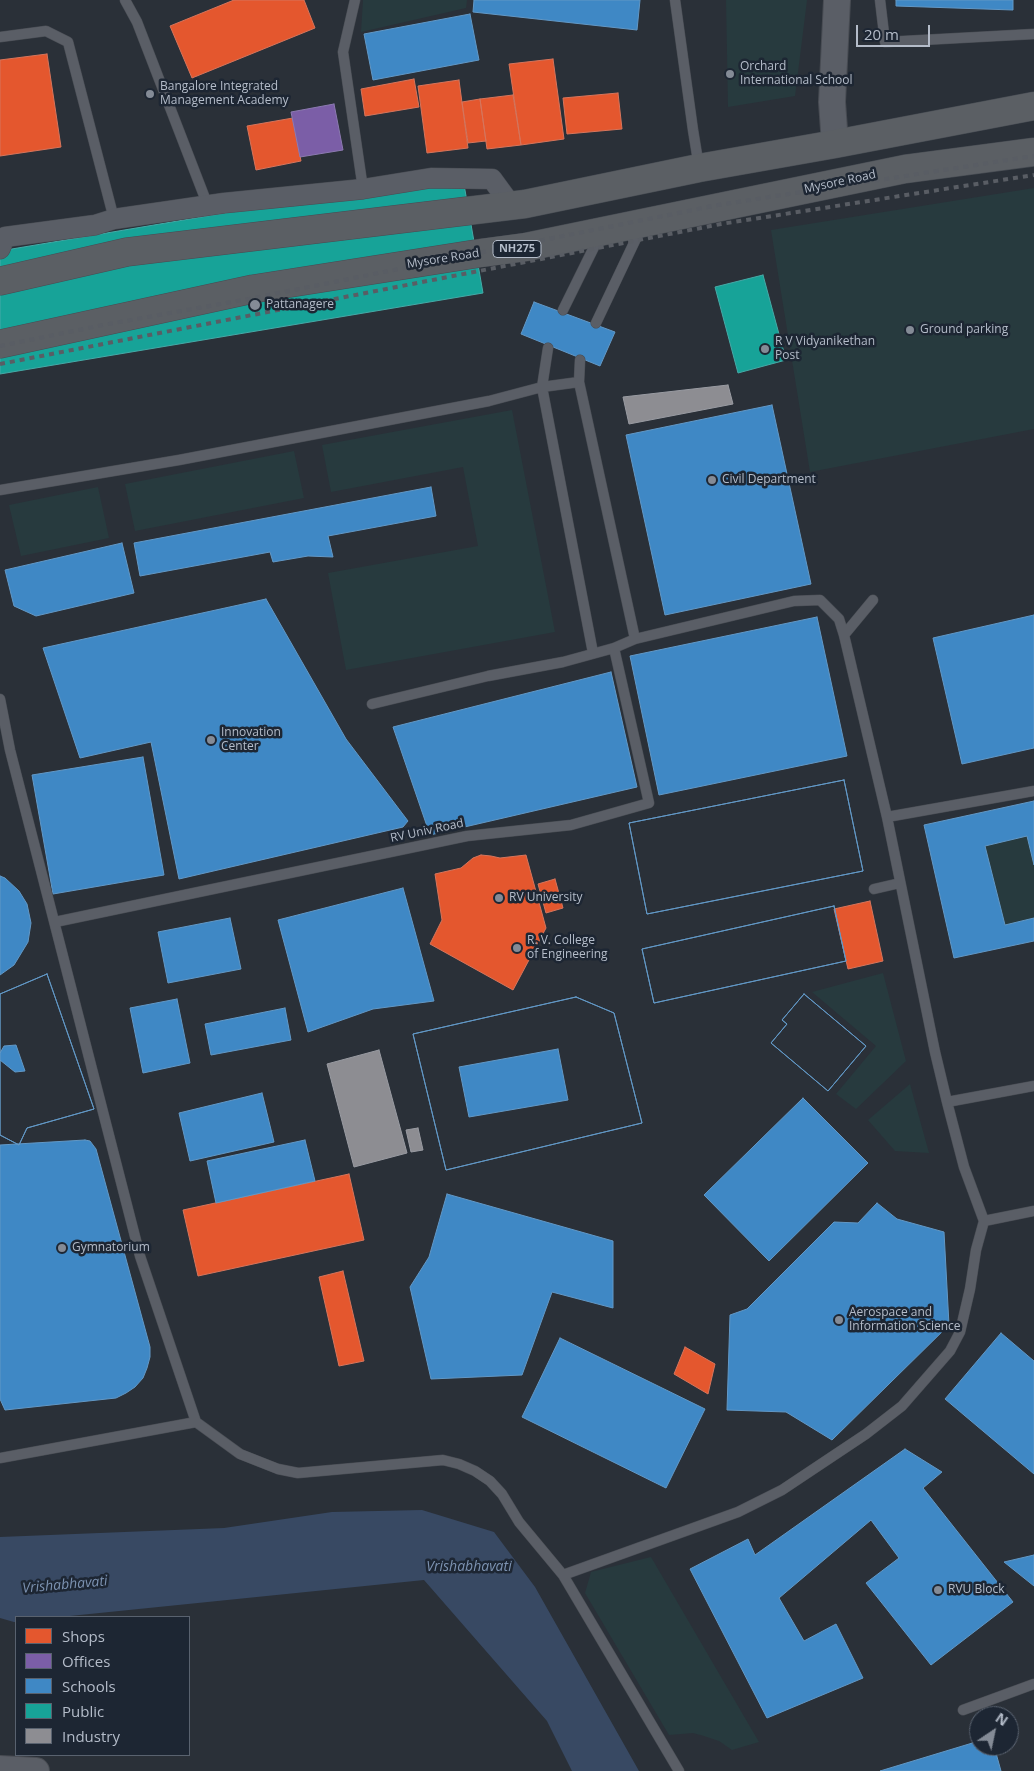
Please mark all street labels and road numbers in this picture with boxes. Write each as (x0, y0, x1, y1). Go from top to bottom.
street label: Mysore Road (803, 167, 877, 197)
road number: NH275 (493, 240, 541, 258)
street label: Mysore Road (406, 246, 480, 272)
street label: RV Univ Road (389, 816, 465, 846)

